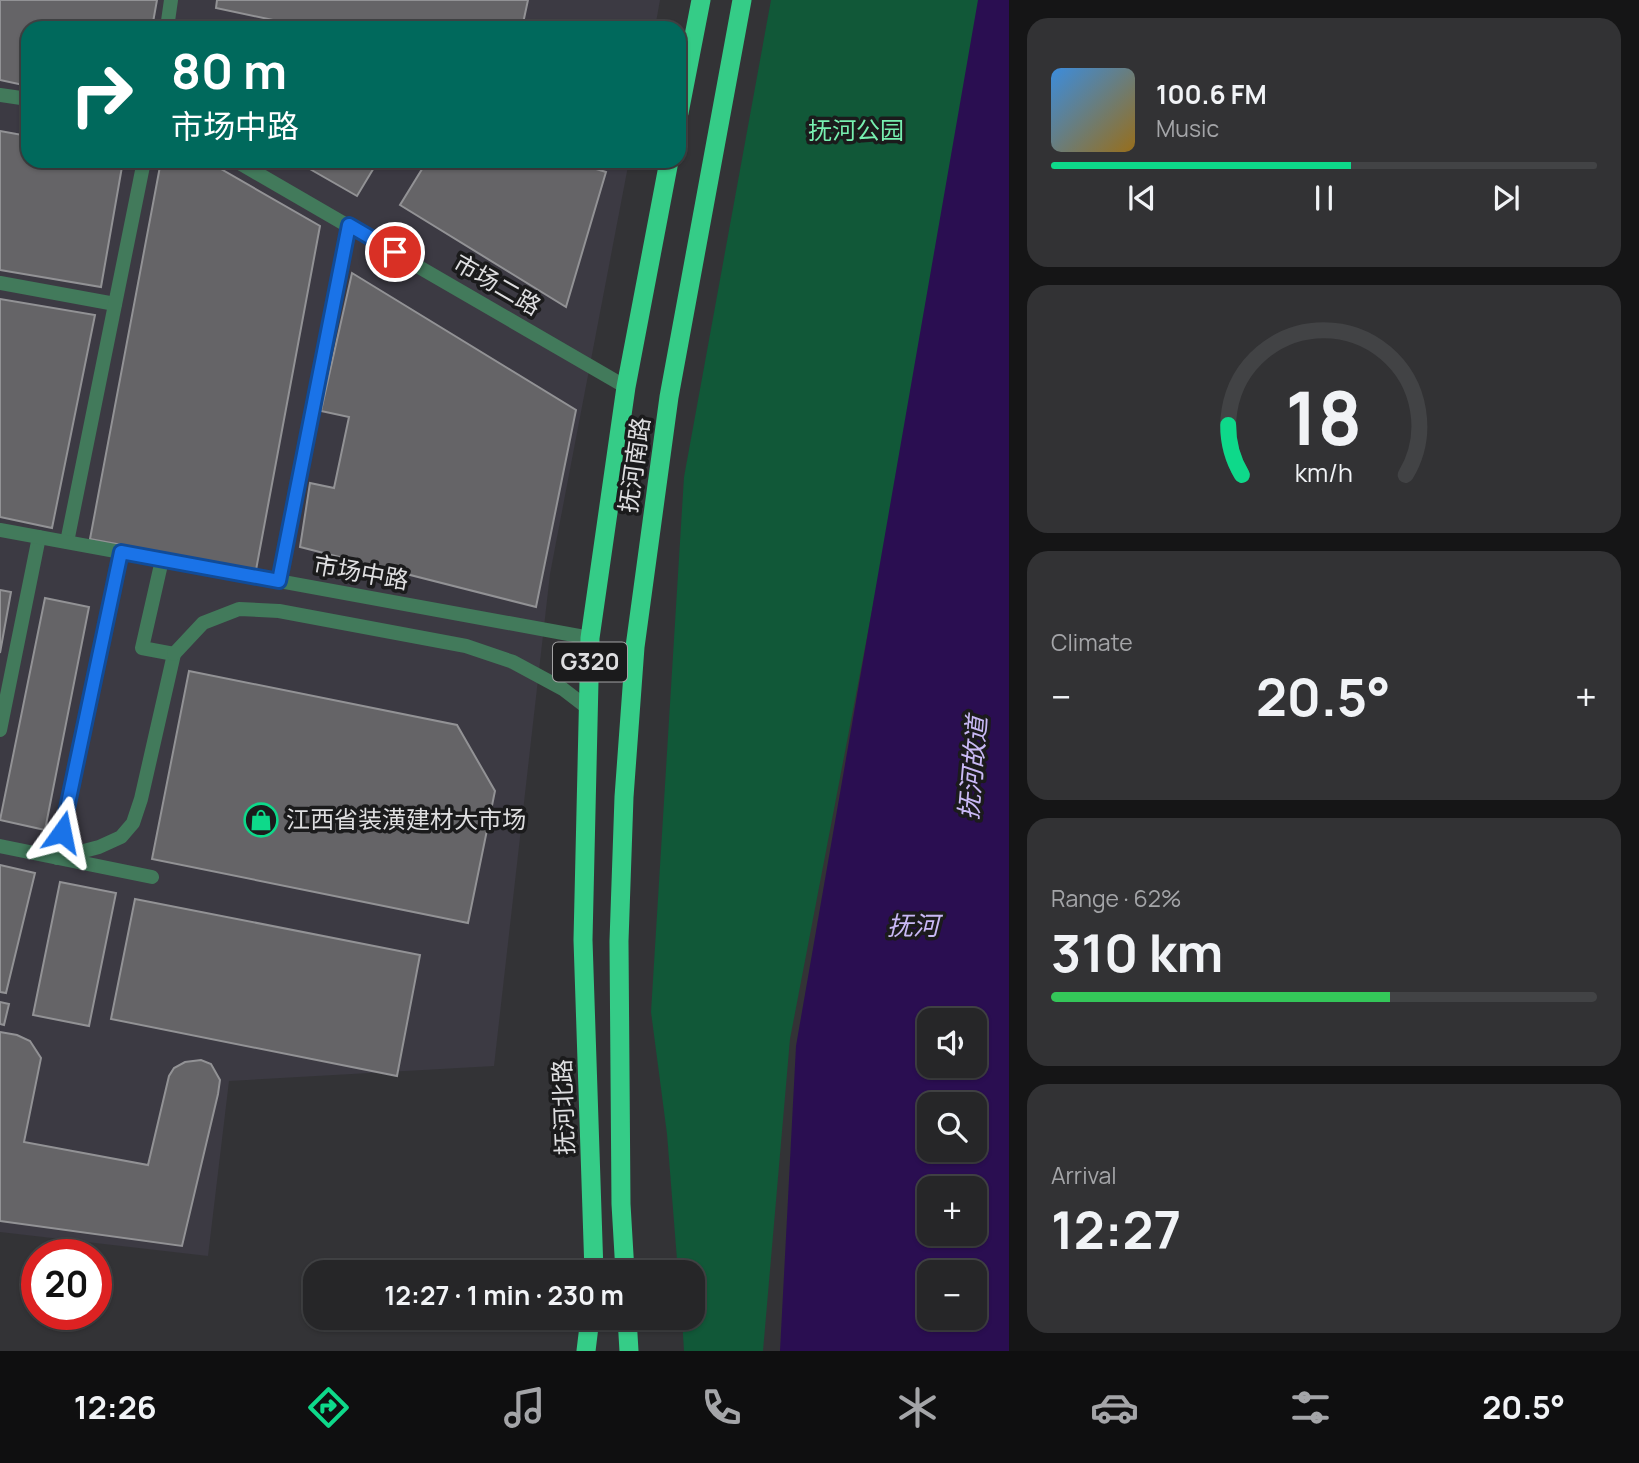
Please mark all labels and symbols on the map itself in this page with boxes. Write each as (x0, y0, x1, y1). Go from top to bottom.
park label: 抚河公园 (808, 113, 904, 146)
pin (365, 222, 425, 282)
street label: 市场二路 (448, 245, 548, 322)
street label: 抚河南路 (610, 415, 657, 515)
street label: 市场中路 (311, 547, 411, 596)
road number: G320 (553, 642, 627, 682)
water label: 抚河故道 (950, 711, 995, 821)
position arrow (25, 795, 99, 869)
shop icon: 江西省装潢建材大市场 (242, 801, 280, 839)
place label: 江西省装潢建材大市场 (286, 802, 526, 835)
water label: 抚河 (887, 907, 944, 943)
street label: 抚河北路 (544, 1059, 581, 1156)
speed limit sign: 20 (21, 1239, 112, 1330)

